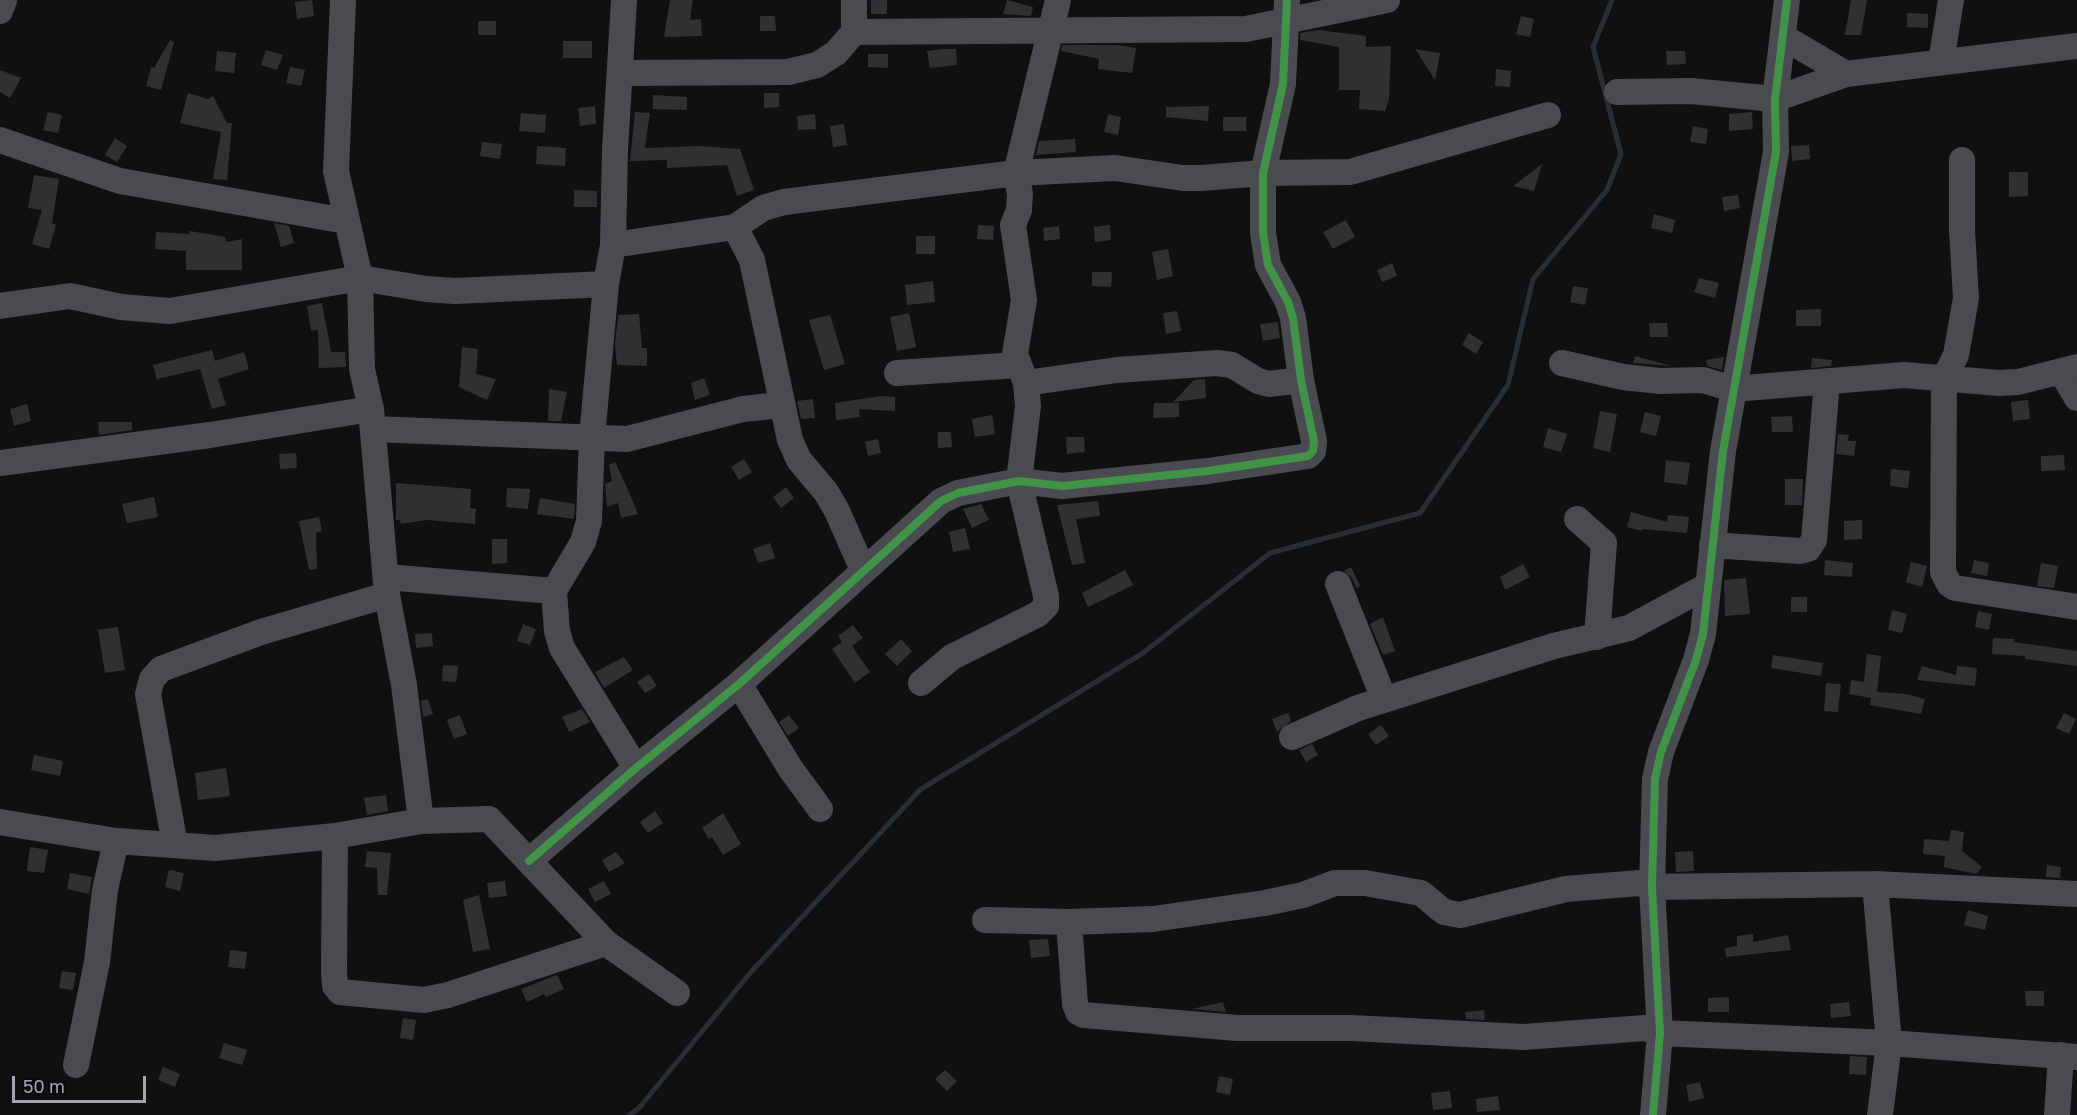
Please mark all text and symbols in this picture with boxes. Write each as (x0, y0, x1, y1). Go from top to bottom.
scale bar (15, 1064, 148, 1102)
text: 50 m (23, 1075, 65, 1097)

